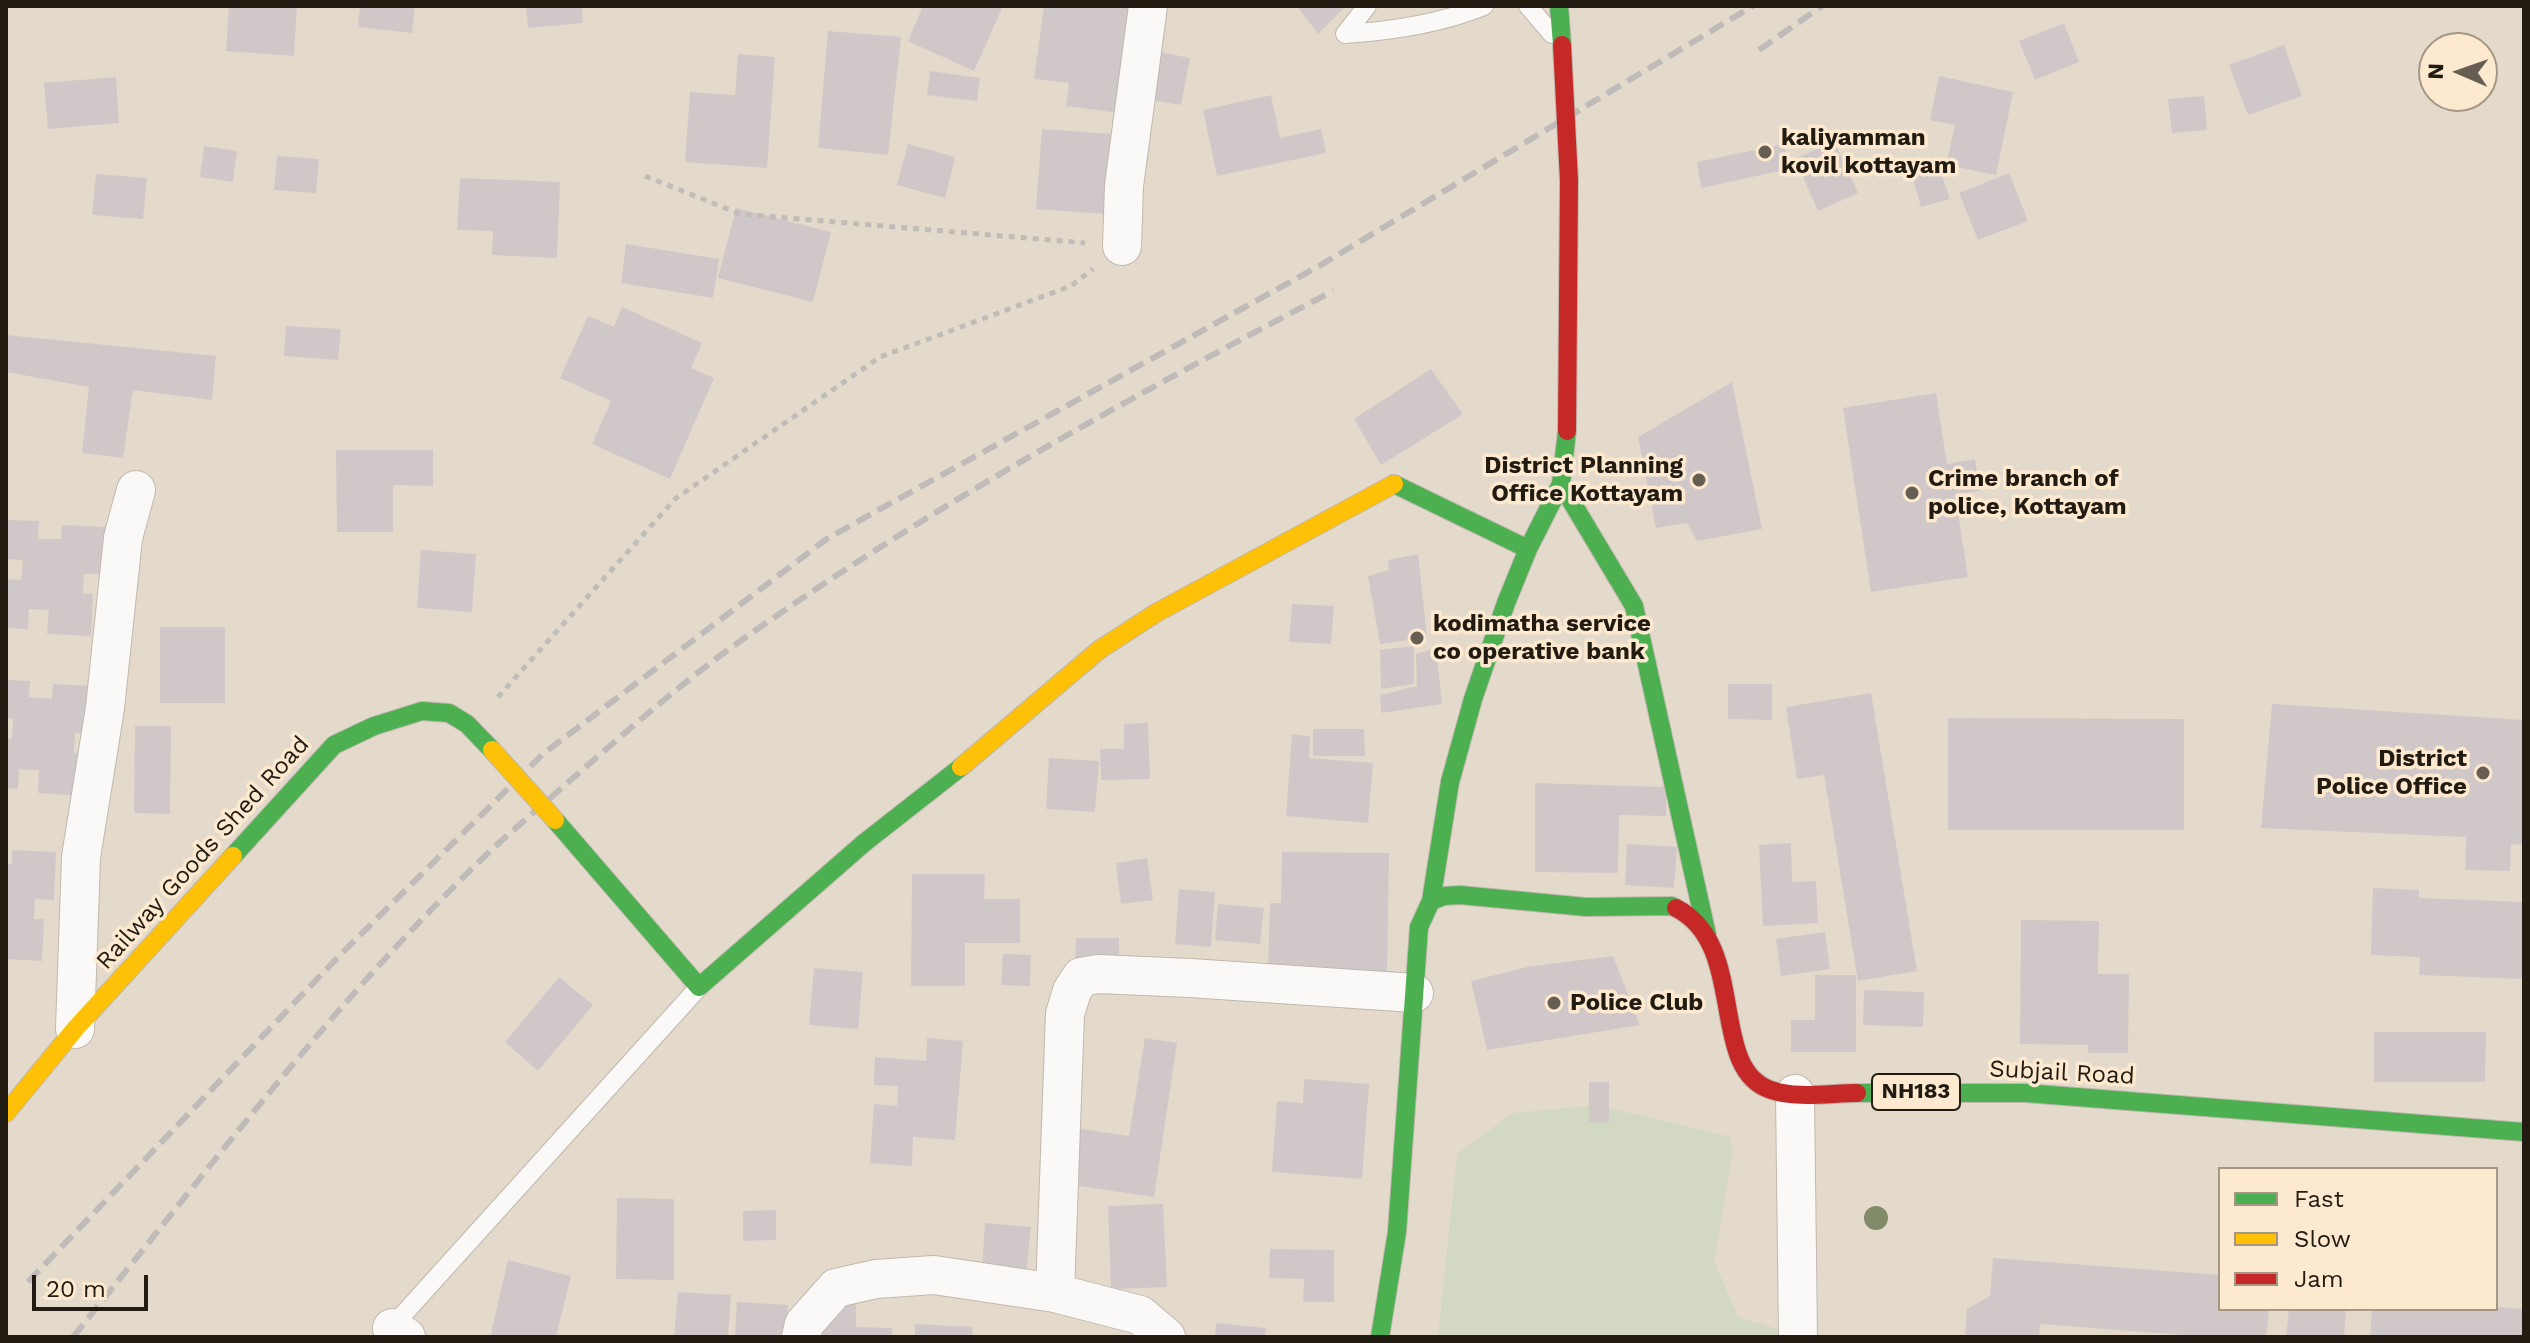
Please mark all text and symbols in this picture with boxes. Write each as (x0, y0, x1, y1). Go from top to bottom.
north arrow (2418, 32, 2498, 112)
text: N (2423, 63, 2448, 80)
place label: kaliyamman kovil kottayam (1781, 124, 1956, 180)
marker: kaliyamman kovil kottayam (1756, 143, 1774, 161)
place label: District Planning Office Kottayam (1484, 452, 1683, 508)
place label: Crime branch of police, Kottayam (1928, 465, 2127, 521)
marker: District Planning Office Kottayam (1690, 471, 1708, 489)
marker: Crime branch of police, Kottayam (1903, 484, 1921, 502)
place label: kodimatha service co operative bank (1433, 610, 1651, 666)
marker: kodimatha service co operative bank (1408, 629, 1426, 647)
street label: Railway Goods Shed Road (91, 730, 315, 976)
place label: District Police Office (2316, 745, 2467, 801)
marker: District Police Office (2474, 764, 2492, 782)
place label: Police Club (1570, 989, 1703, 1017)
marker: Police Club (1545, 994, 1563, 1012)
street label: Subjail Road (1989, 1055, 2135, 1091)
road number: NH183 (1872, 1074, 1960, 1110)
legend (2218, 1167, 2498, 1311)
text: Fast (2294, 1185, 2344, 1213)
text: Slow (2294, 1225, 2351, 1253)
scale bar (36, 1259, 152, 1309)
text: Jam (2294, 1265, 2344, 1293)
text: 20 m (46, 1275, 106, 1303)

